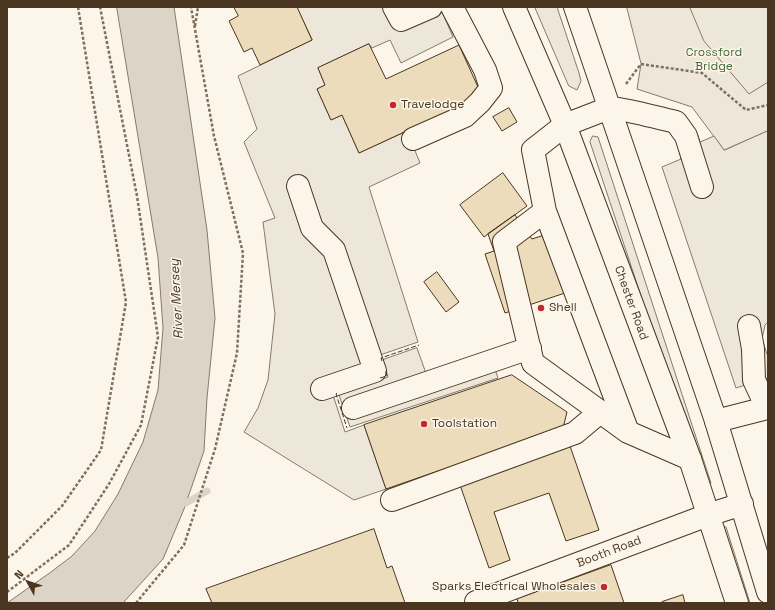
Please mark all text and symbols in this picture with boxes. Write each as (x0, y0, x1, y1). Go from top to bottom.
park label: Crossford Bridge (686, 46, 742, 74)
place label: Travelodge (401, 98, 464, 112)
marker: Travelodge (388, 100, 398, 110)
water label: River Mersey (167, 259, 187, 339)
street label: Chester Road (611, 264, 651, 342)
place label: Shell (549, 301, 577, 315)
marker: Shell (536, 303, 546, 313)
place label: Toolstation (432, 417, 497, 431)
marker: Toolstation (419, 419, 429, 429)
street label: Booth Road (575, 533, 643, 571)
north arrow (8, 562, 48, 602)
text: N (11, 567, 27, 582)
place label: Sparks Electrical Wholesales (432, 580, 596, 594)
marker: Sparks Electrical Wholesales (599, 582, 609, 592)

